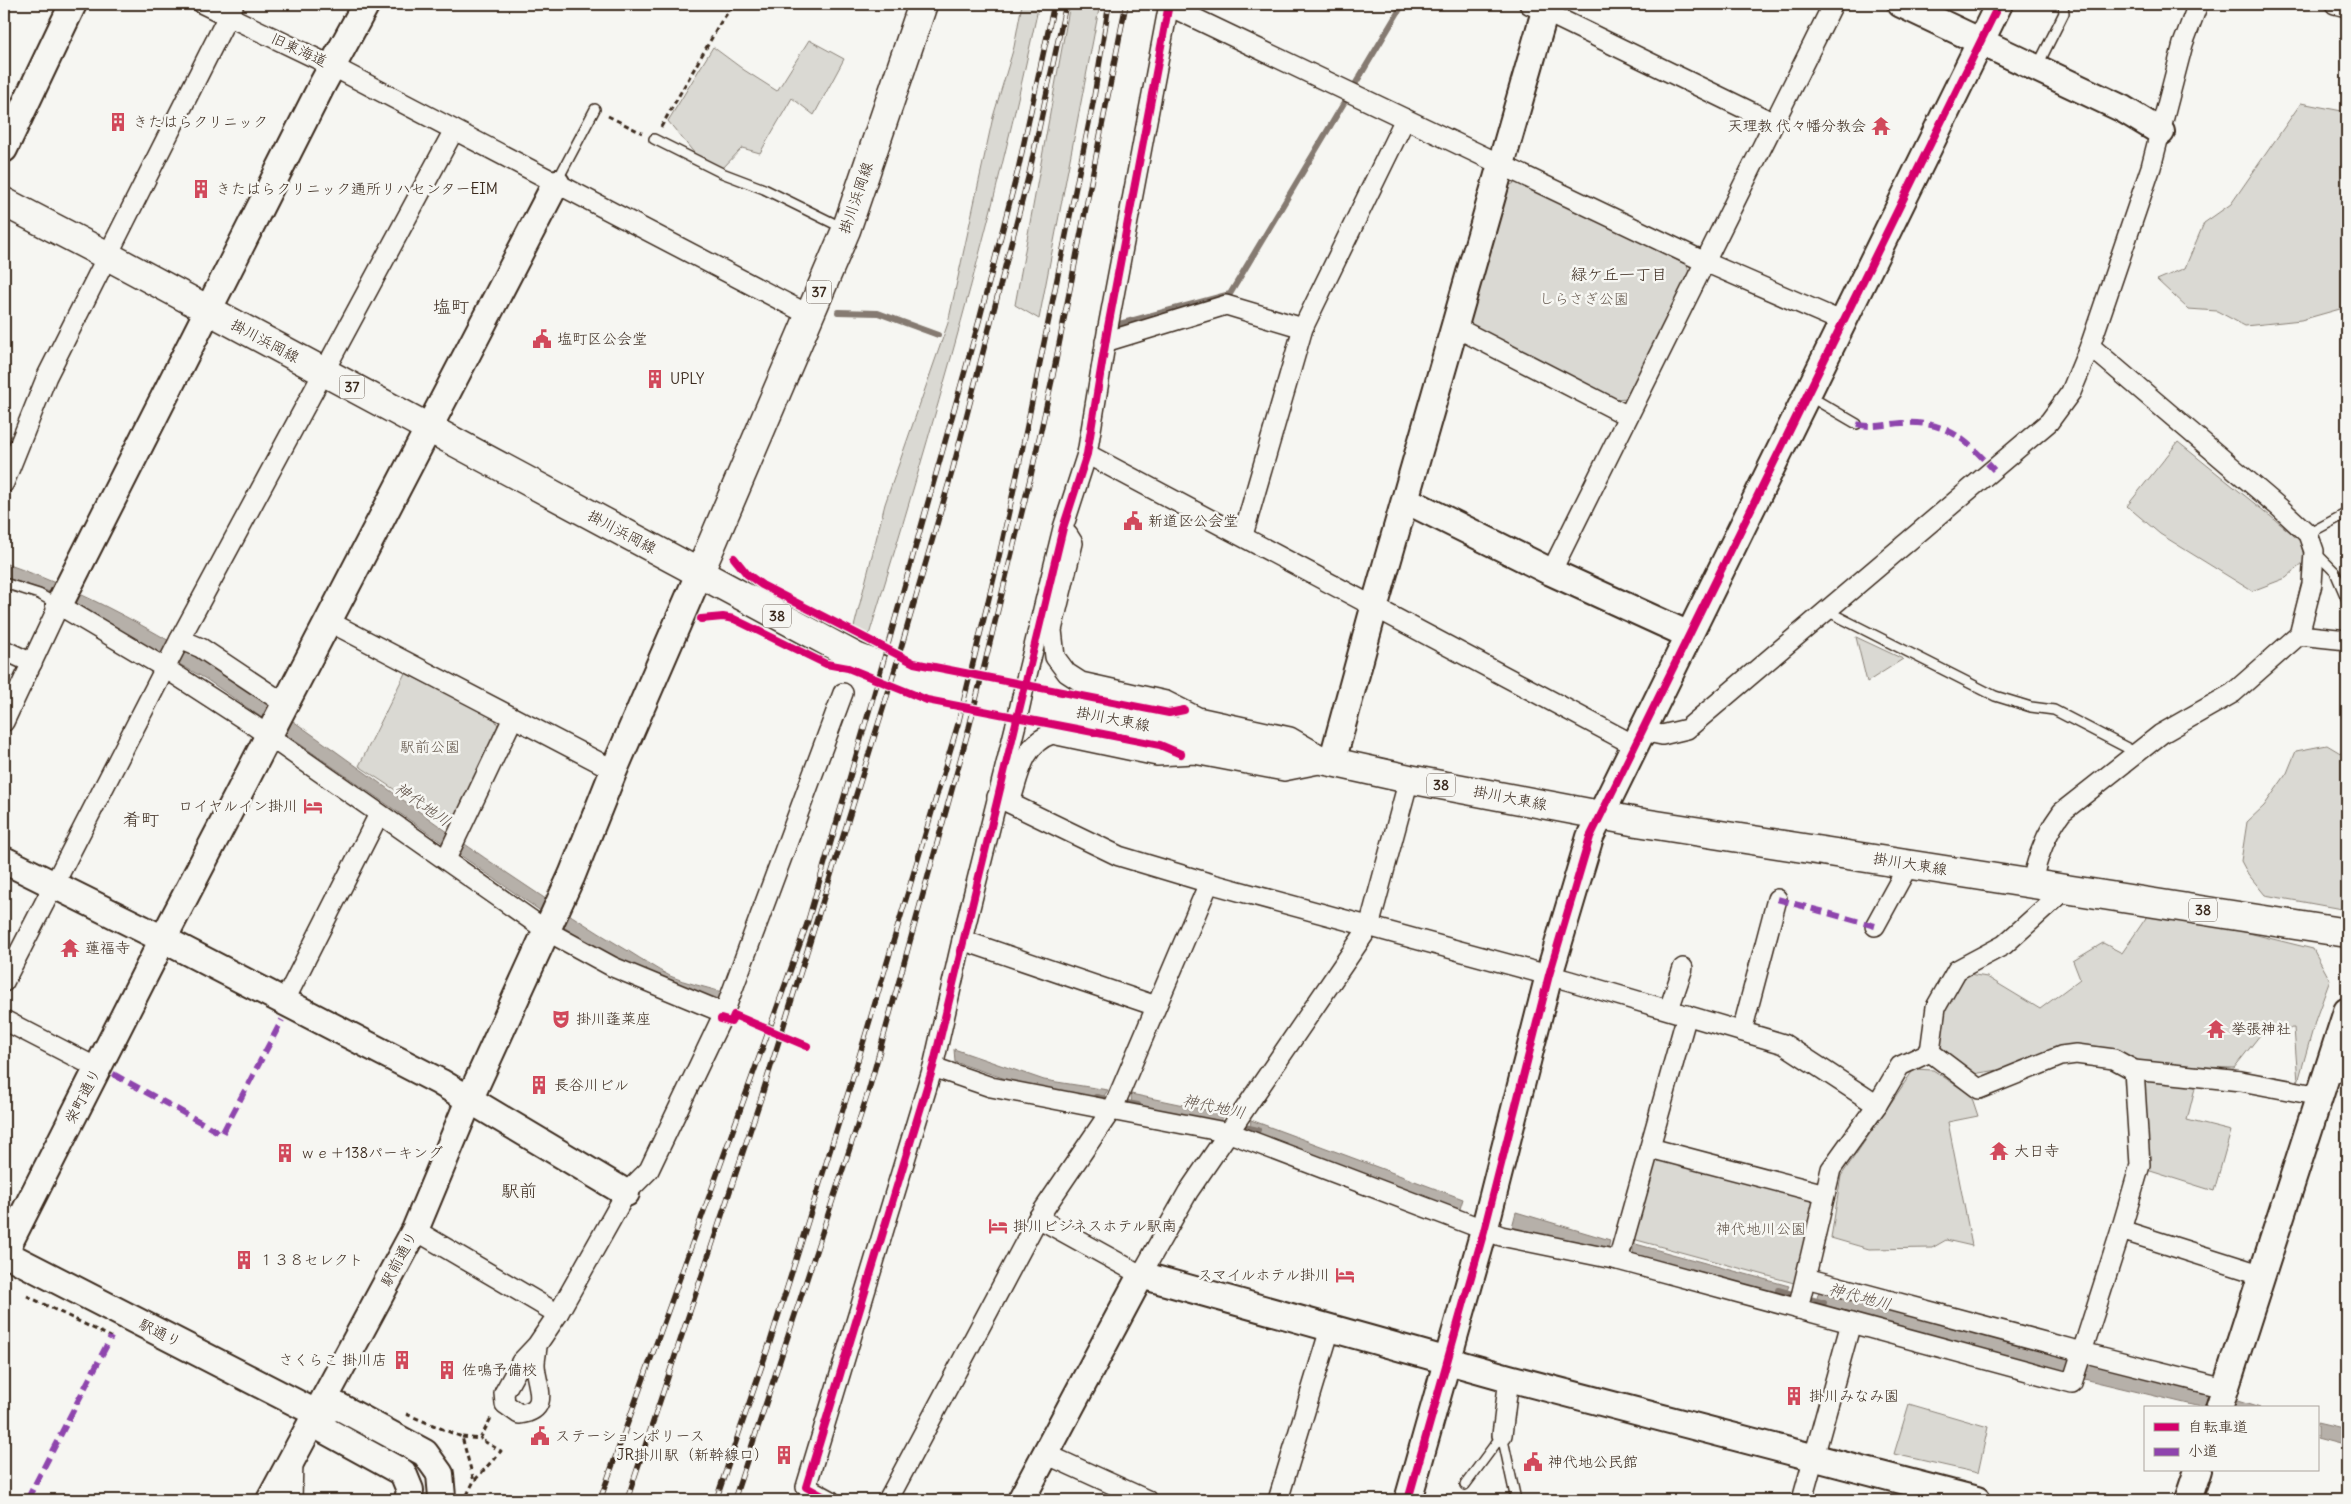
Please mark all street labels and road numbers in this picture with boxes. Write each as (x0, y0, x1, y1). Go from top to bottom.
street label: 旧東海道 (268, 28, 330, 71)
street label: 掛川浜岡線 (834, 159, 877, 236)
road number: 37 (806, 280, 832, 304)
street label: 掛川浜岡線 (228, 315, 303, 367)
road number: 37 (340, 376, 364, 398)
street label: 掛川浜岡線 (585, 506, 660, 558)
road number: 38 (763, 604, 791, 628)
street label: 掛川大東線 (1074, 702, 1152, 735)
road number: 38 (1427, 774, 1455, 796)
street label: 掛川大東線 (1471, 781, 1549, 814)
street label: 掛川大東線 (1872, 848, 1949, 879)
road number: 38 (2189, 898, 2217, 922)
street label: 栄町通り (60, 1065, 105, 1127)
street label: 駅前通り (376, 1228, 421, 1290)
street label: 駅通り (136, 1314, 185, 1351)

